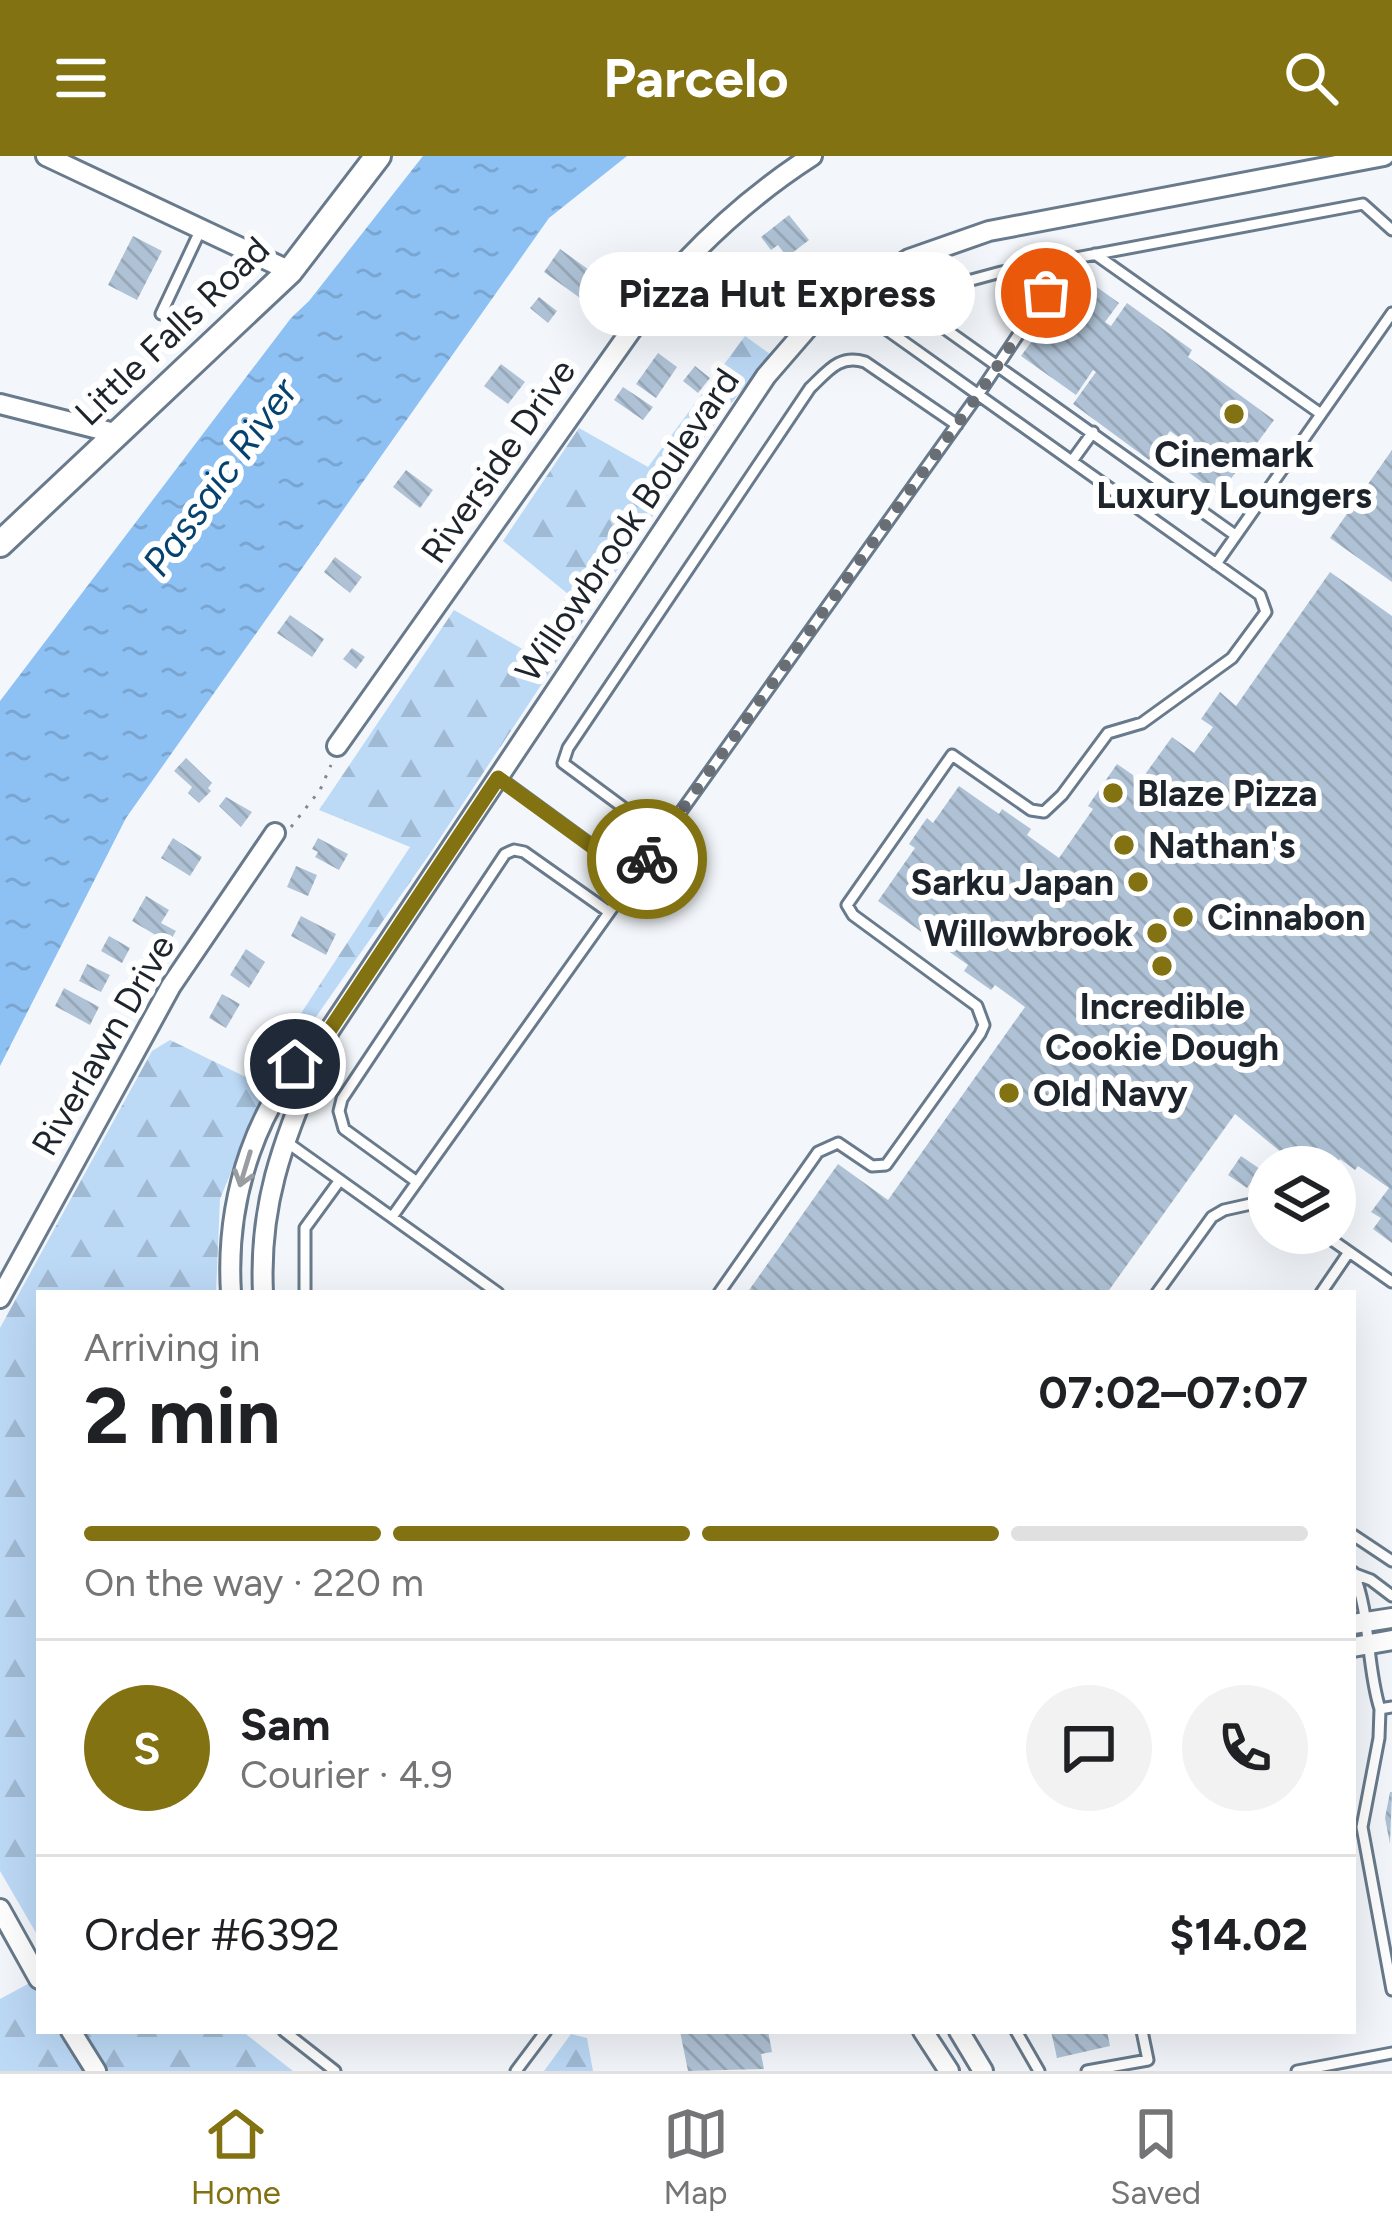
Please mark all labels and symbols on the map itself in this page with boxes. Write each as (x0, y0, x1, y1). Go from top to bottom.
street label: Little Falls Road (66, 228, 278, 434)
pin (995, 242, 1097, 344)
callout: Pizza Hut Express (578, 251, 974, 335)
street label: Riverside Drive (412, 351, 584, 571)
street label: Willowbrook Boulevard (506, 360, 748, 690)
water label: Passaic River (133, 368, 308, 585)
marker: Cinemark Luxury Loungers (1221, 401, 1247, 427)
place label: Cinemark Luxury Loungers (1096, 433, 1372, 517)
place label: Blaze Pizza (1137, 772, 1317, 815)
marker: Blaze Pizza (1100, 780, 1126, 806)
courier (587, 799, 707, 919)
place label: Nathan's (1148, 824, 1295, 867)
marker: Nathan's (1111, 832, 1137, 858)
place label: Sarku Japan (911, 861, 1114, 904)
marker: Sarku Japan (1125, 869, 1151, 895)
place label: Cinnabon (1207, 896, 1365, 939)
marker: Cinnabon (1170, 904, 1196, 930)
place label: Willowbrook (924, 912, 1134, 955)
marker: Willowbrook (1144, 920, 1170, 946)
street label: Riverlawn Drive (23, 927, 183, 1163)
marker: Incredible Cookie Dough (1149, 953, 1175, 979)
place label: Incredible Cookie Dough (1045, 985, 1279, 1069)
pin (244, 1013, 346, 1115)
place label: Old Navy (1033, 1072, 1188, 1115)
marker: Old Navy (996, 1080, 1022, 1106)
one-way arrow (233, 1149, 255, 1187)

